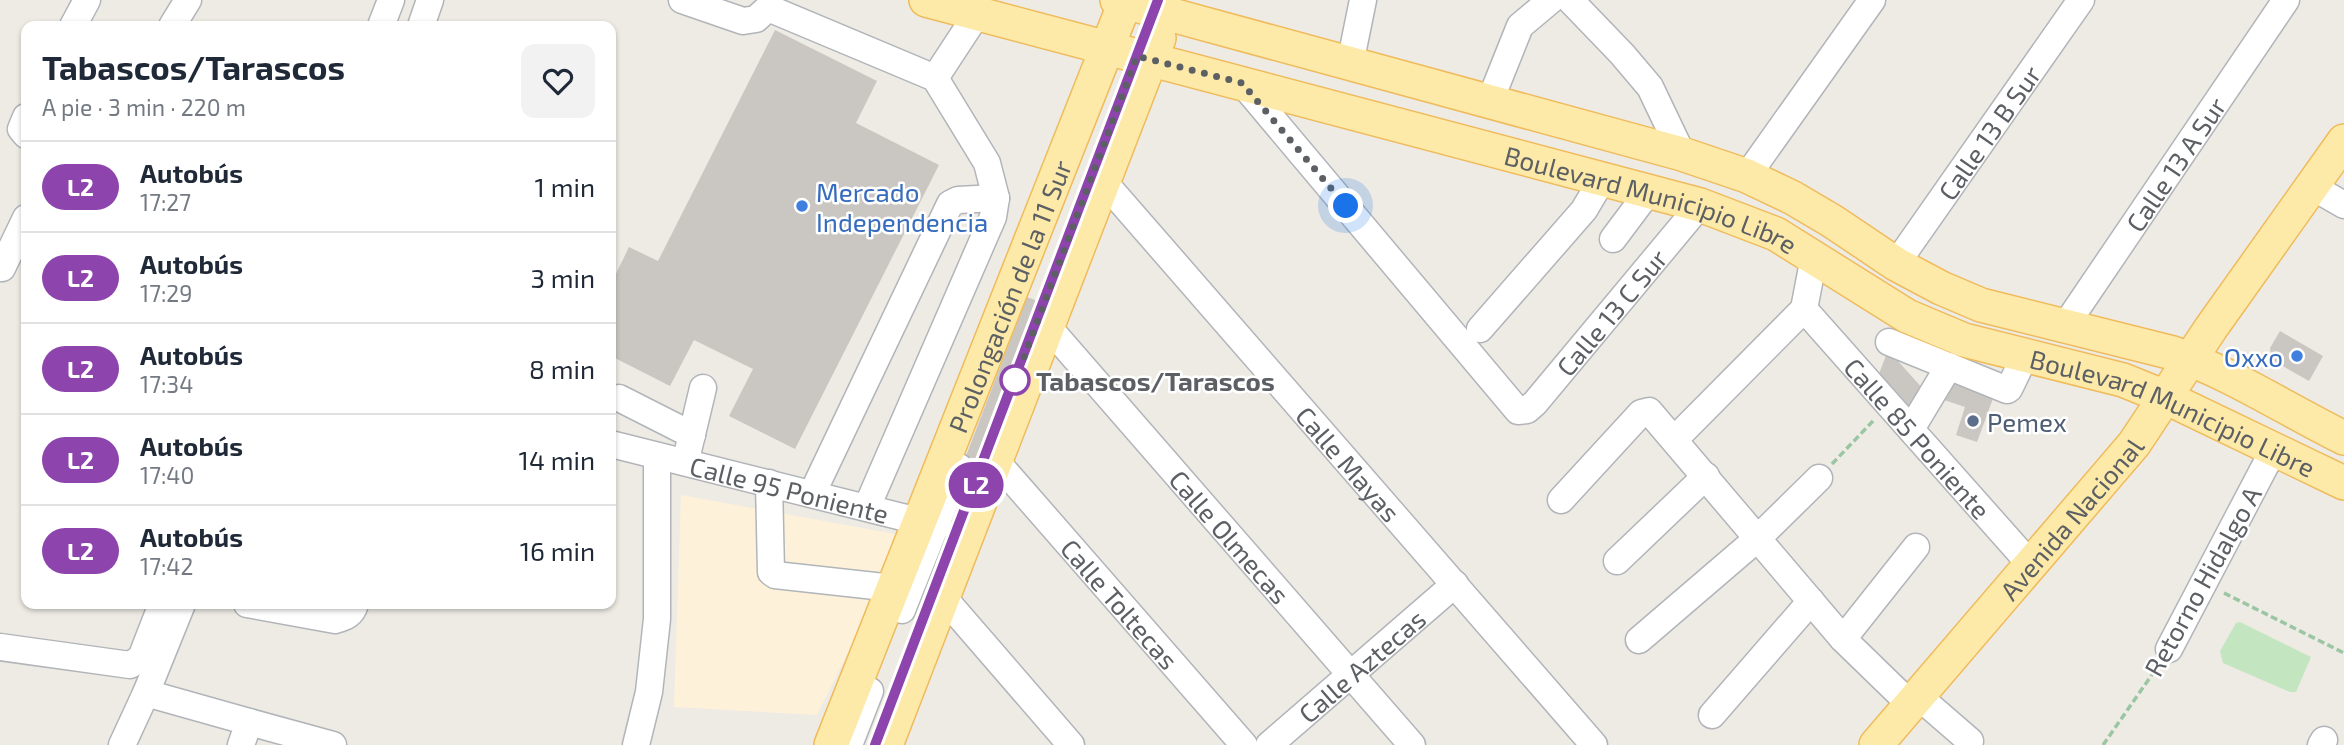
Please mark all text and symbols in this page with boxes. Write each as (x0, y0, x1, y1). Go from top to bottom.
button: heart (521, 44, 595, 118)
text: Tabascos/Tarascos (42, 47, 345, 87)
street label: Calle 13 B Sur (1931, 59, 2046, 205)
street label: Calle 13 A Sur (2118, 91, 2231, 237)
text: A pie · 3 min · 220 m (42, 93, 246, 121)
street label: Boulevard Municipio Libre (1501, 138, 1803, 259)
street label: Prolongación de la 11 Sur (941, 155, 1077, 437)
text: Autobús (140, 157, 243, 188)
text: 1 min (535, 171, 595, 202)
text: L2 (67, 172, 94, 201)
place label: Mercado Independencia (816, 176, 988, 237)
text: 17:27 (140, 188, 191, 216)
your location (1328, 188, 1363, 223)
marker: Mercado Independencia (794, 198, 810, 214)
street label: Calle 13 C Sur (1549, 242, 1673, 382)
text: Autobús (140, 248, 243, 279)
text: 3 min (530, 262, 595, 293)
text: L2 (67, 263, 94, 292)
text: 17:29 (140, 279, 192, 307)
text: Autobús (140, 339, 243, 370)
place label: Oxxo (2224, 341, 2283, 372)
street label: Boulevard Municipio Libre (2027, 342, 2320, 482)
marker: Oxxo (2289, 348, 2305, 364)
street label: Calle 85 Poniente (1839, 351, 1998, 524)
text: 8 min (529, 353, 595, 384)
text: L2 (67, 354, 94, 383)
marker: Tabascos/Tarascos (1000, 365, 1030, 395)
place label: Tabascos/Tarascos (1036, 365, 1275, 396)
text: 17:34 (140, 370, 193, 398)
street label: Calle Mayas (1290, 399, 1407, 527)
place label: Pemex (1987, 406, 2067, 437)
marker: Pemex (1965, 413, 1981, 429)
text: Autobús (140, 430, 243, 461)
street label: Avenida Nacional (1993, 432, 2149, 605)
text: 14 min (519, 444, 595, 475)
text: L2 (67, 445, 94, 474)
street label: Calle 95 Poniente (687, 449, 892, 529)
text: 17:40 (140, 461, 194, 489)
line badge: L2 (944, 462, 1007, 508)
street label: Calle Olmecas (1164, 463, 1297, 609)
text: L2 (963, 470, 989, 499)
street label: Retorno Hidalgo A (2137, 481, 2267, 681)
text: Autobús (140, 521, 243, 552)
street label: Calle Toltecas (1055, 532, 1185, 675)
text: 16 min (520, 535, 595, 566)
text: L2 (67, 536, 94, 565)
text: 17:42 (140, 552, 193, 580)
street label: Calle Aztecas (1292, 602, 1431, 728)

